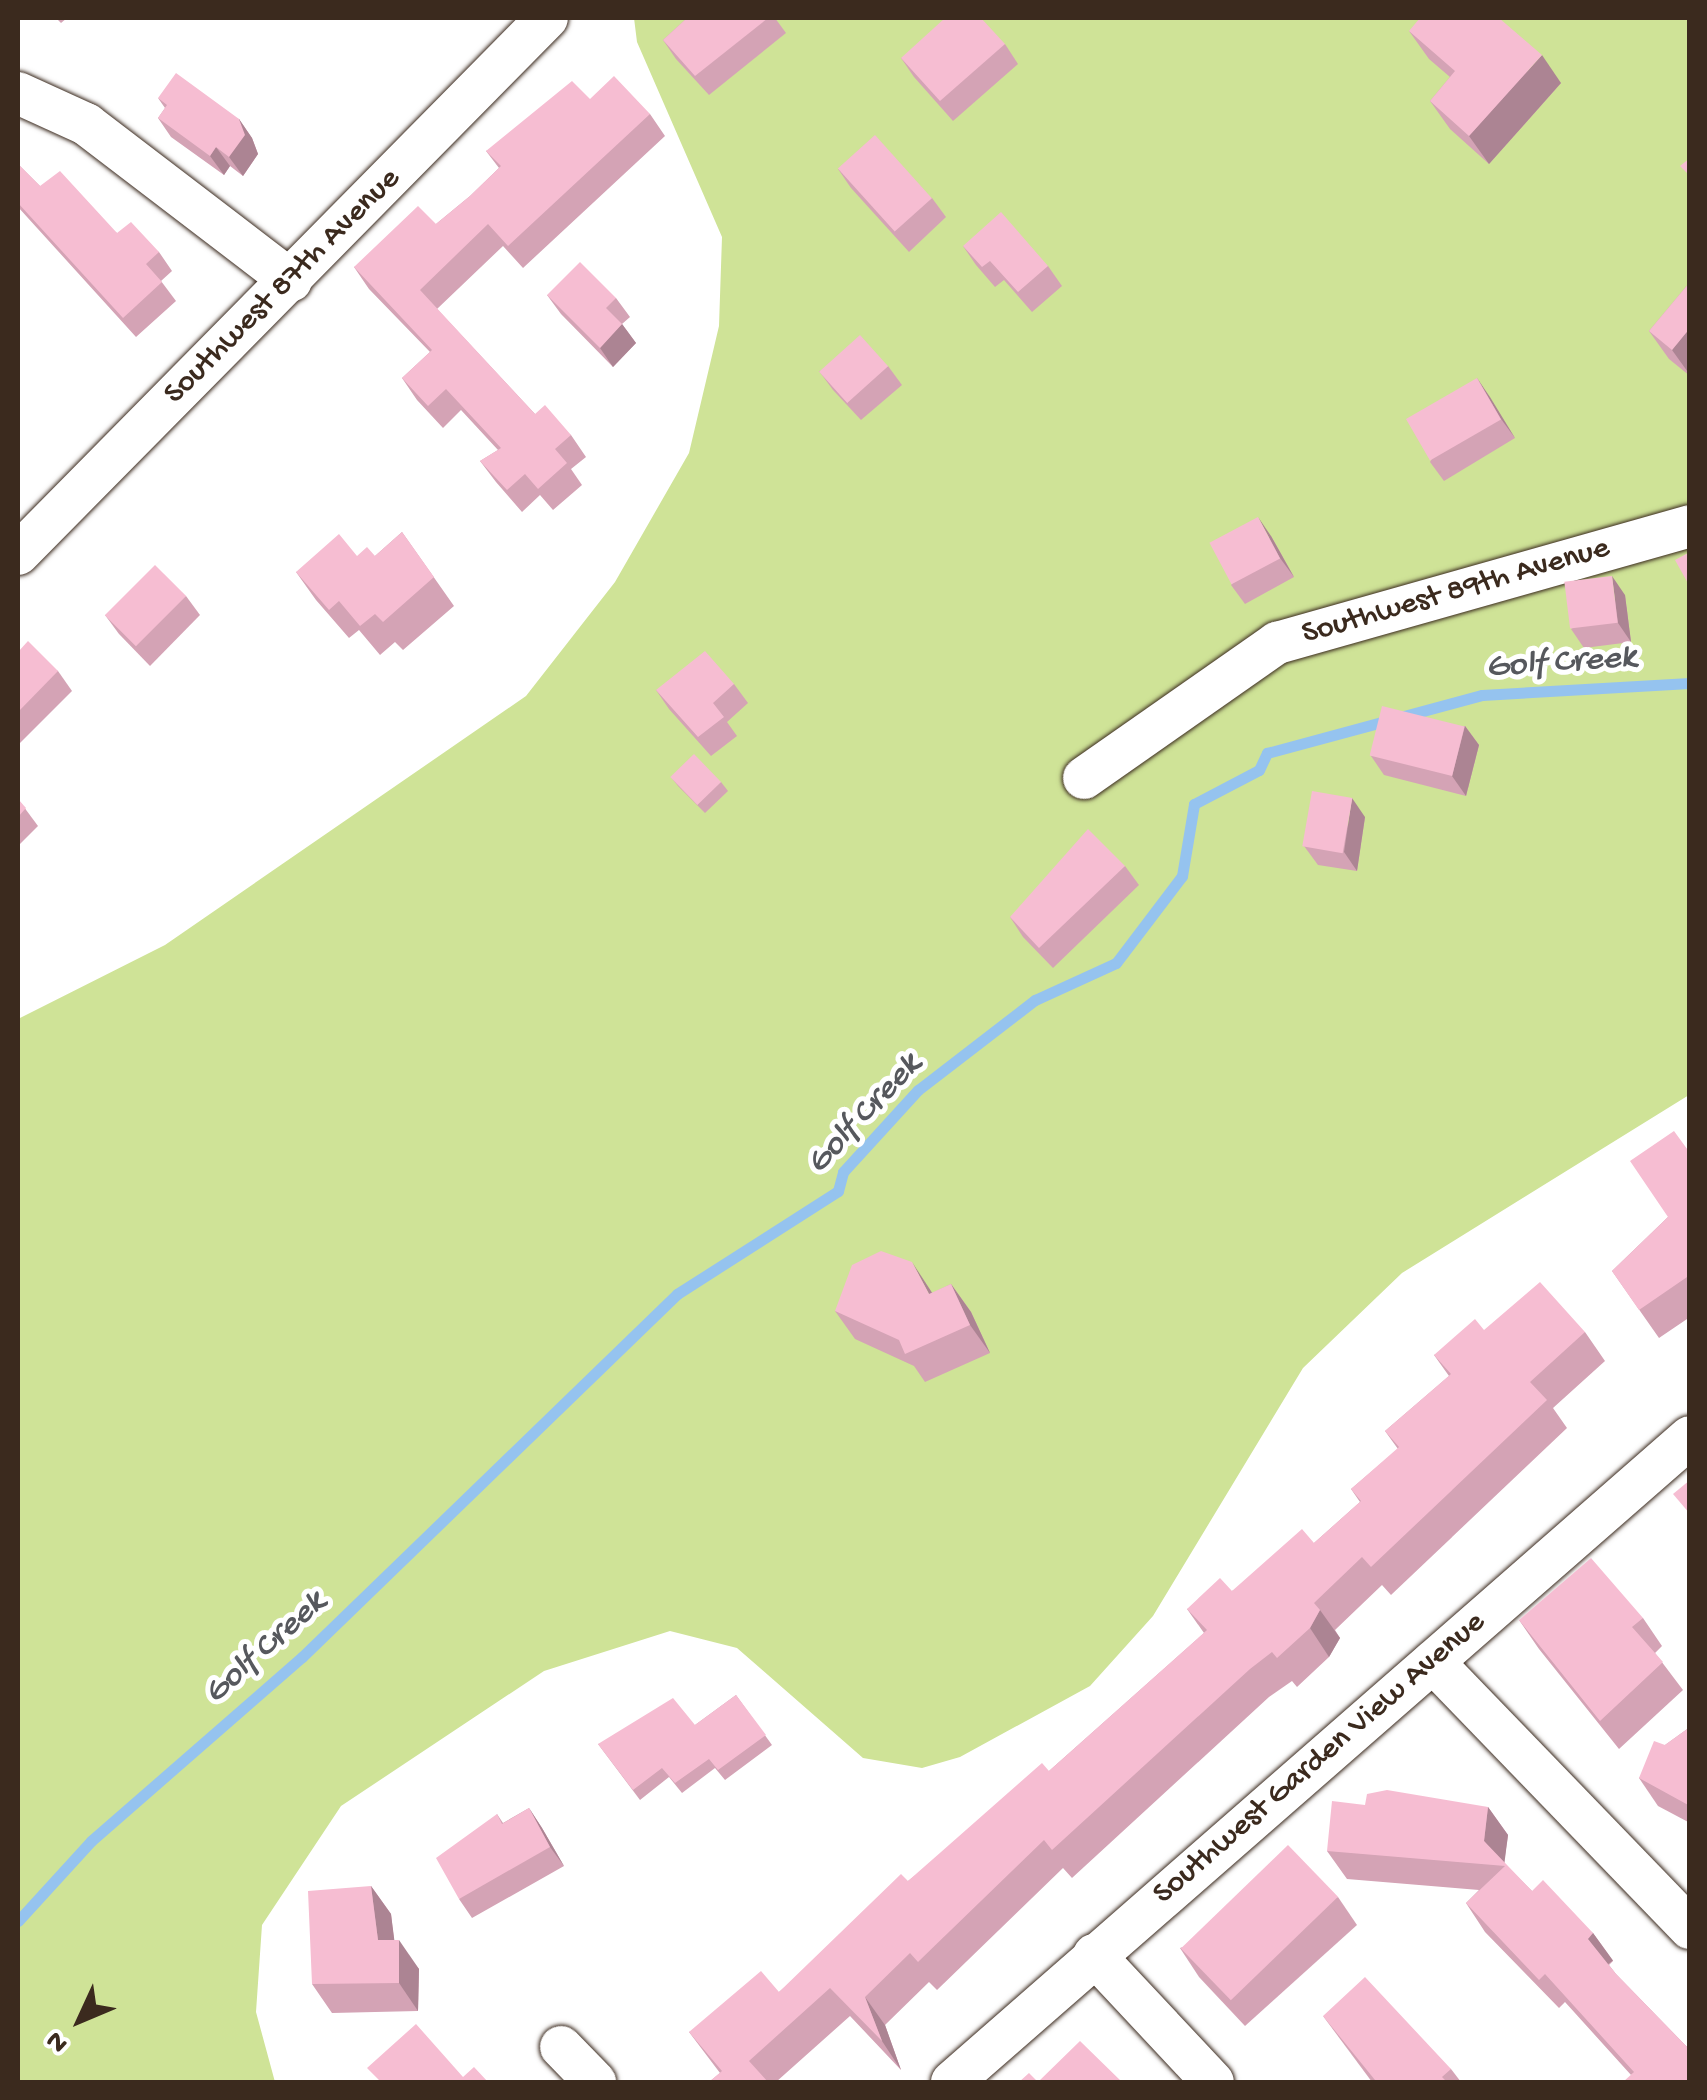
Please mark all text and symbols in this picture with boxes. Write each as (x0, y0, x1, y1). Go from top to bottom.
street label: Southwest 87th Avenue (157, 161, 409, 413)
street label: Southwest 89th Avenue (1298, 530, 1614, 654)
water label: Golf Creek (1485, 638, 1637, 690)
water label: Golf Creek (798, 1046, 932, 1184)
water label: Golf Creek (196, 1583, 336, 1715)
street label: Southwest Garden View Avenue (1146, 1604, 1494, 1914)
north arrow (30, 1970, 130, 2070)
text: N (40, 2023, 76, 2059)

